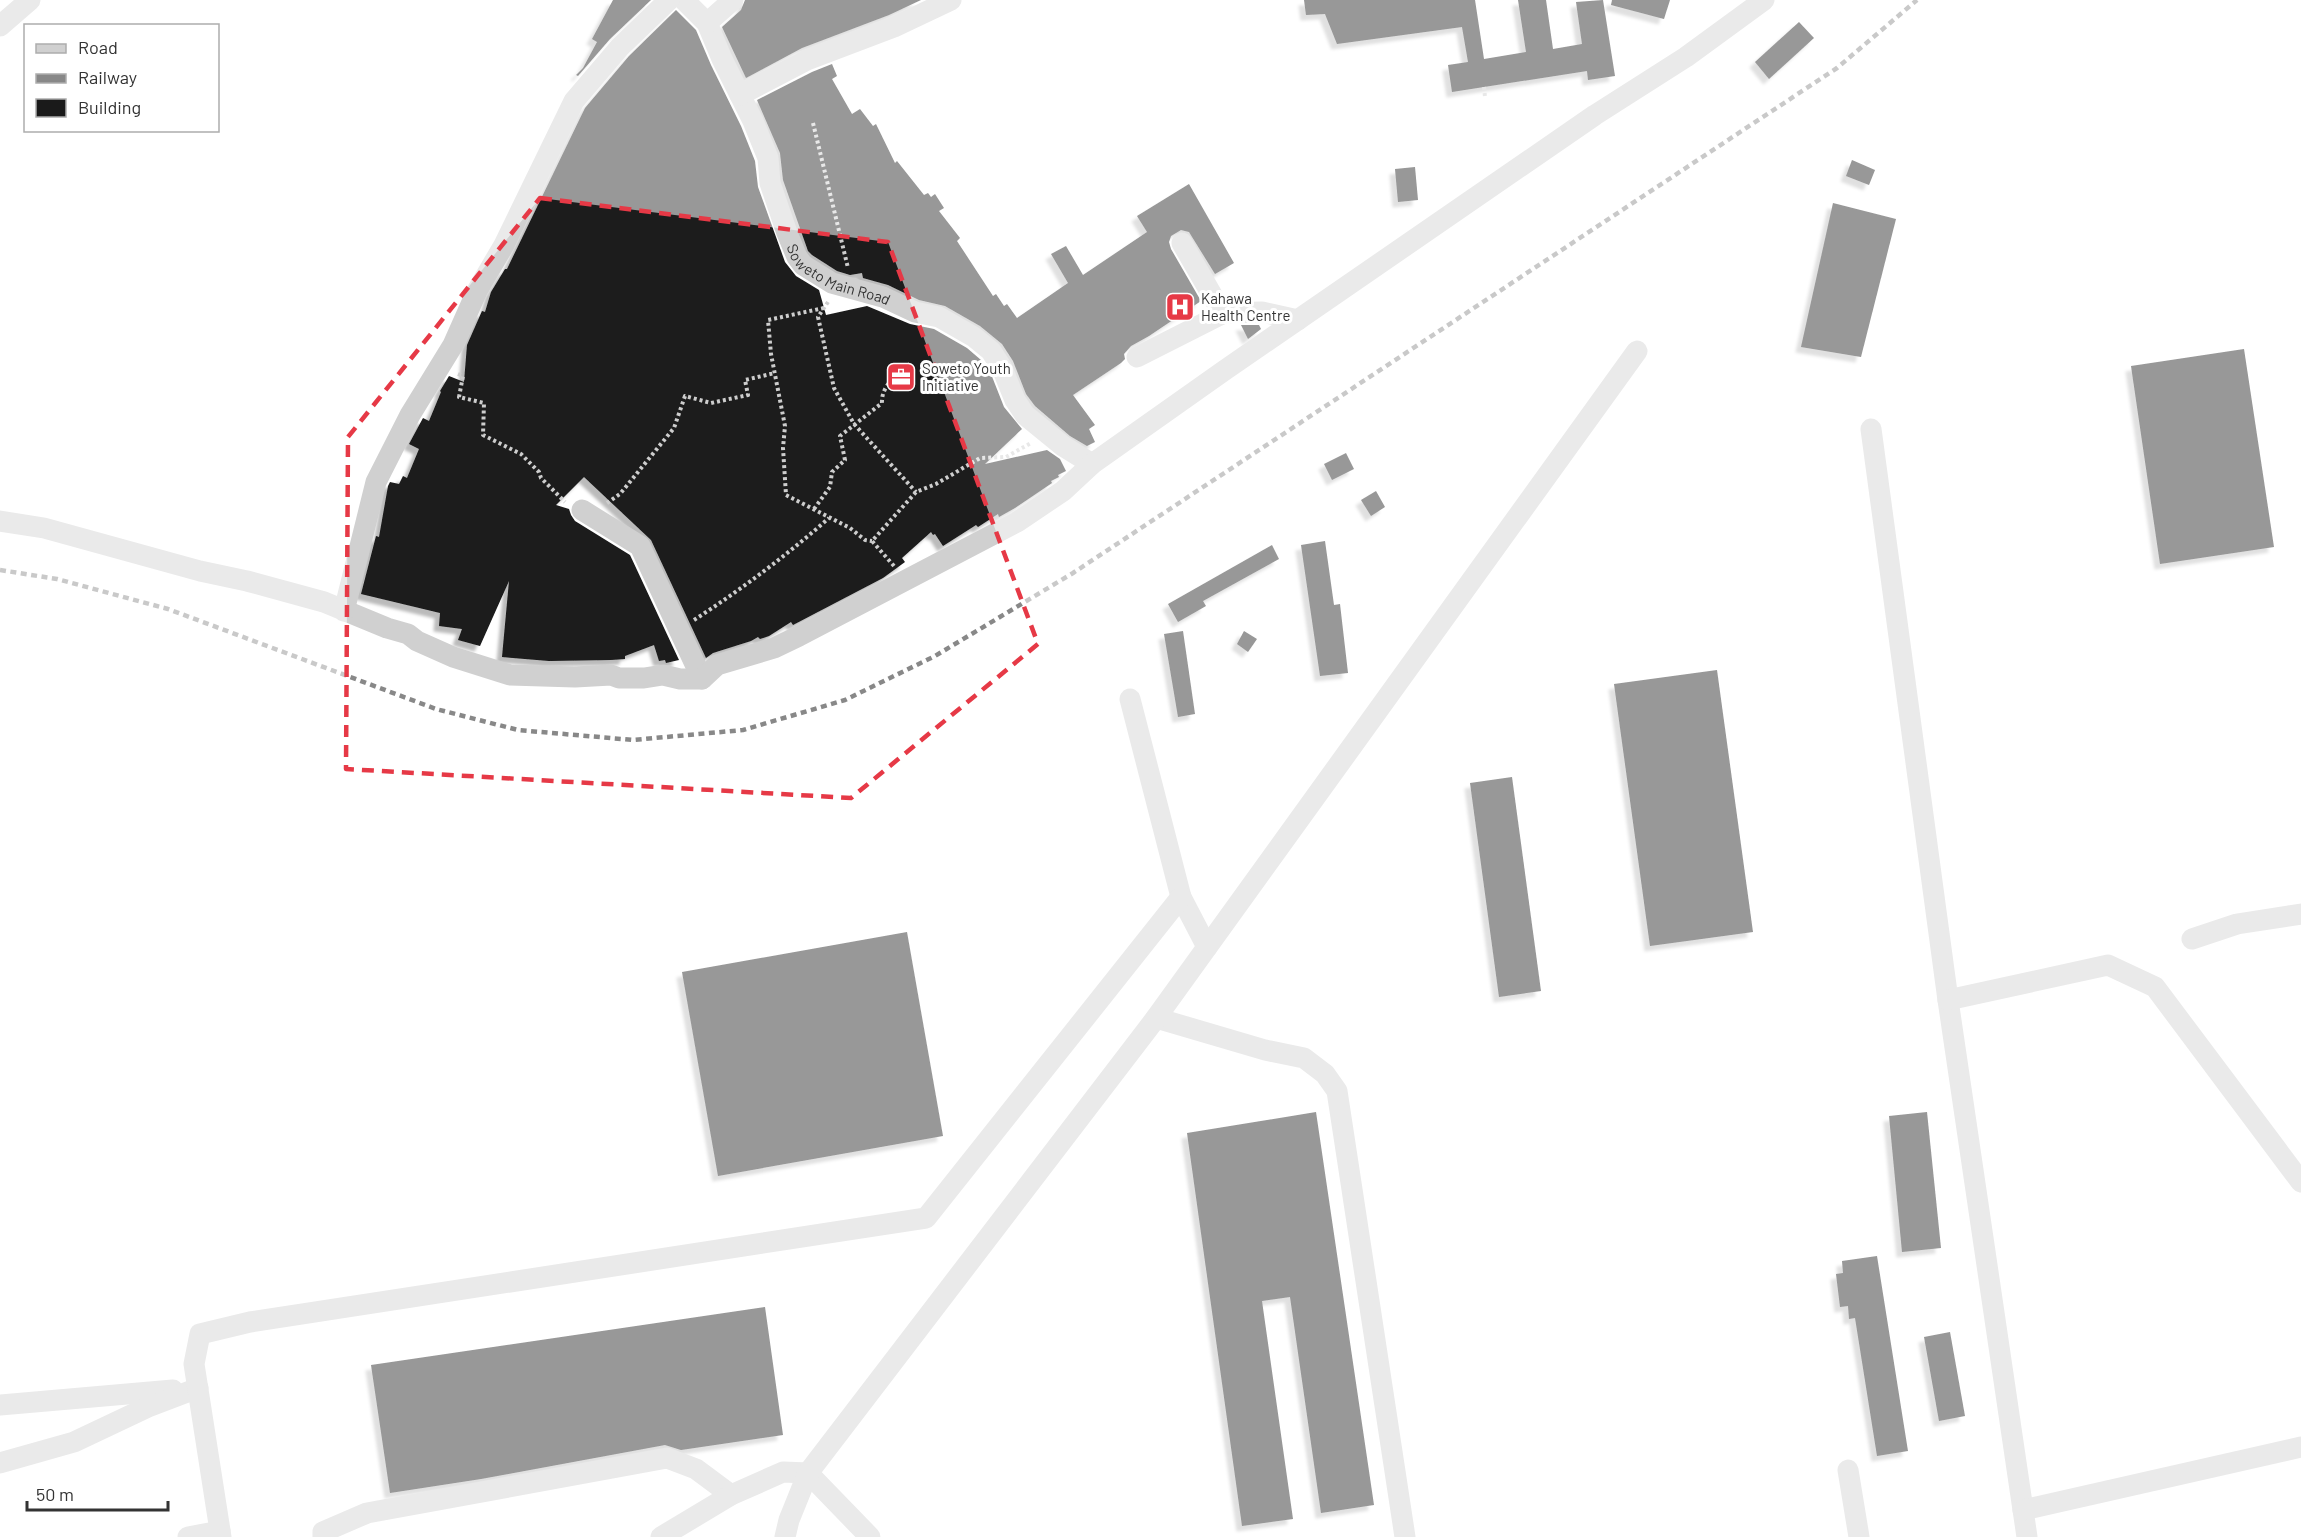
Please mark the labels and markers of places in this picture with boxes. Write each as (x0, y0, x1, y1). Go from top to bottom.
place label: Kahawa Health Centre (1201, 289, 1290, 324)
hospital icon: Kahawa Health Centre (1164, 291, 1196, 323)
place label: Soweto Youth Initiative (922, 359, 1011, 394)
office icon: Soweto Youth Initiative (885, 361, 917, 393)

